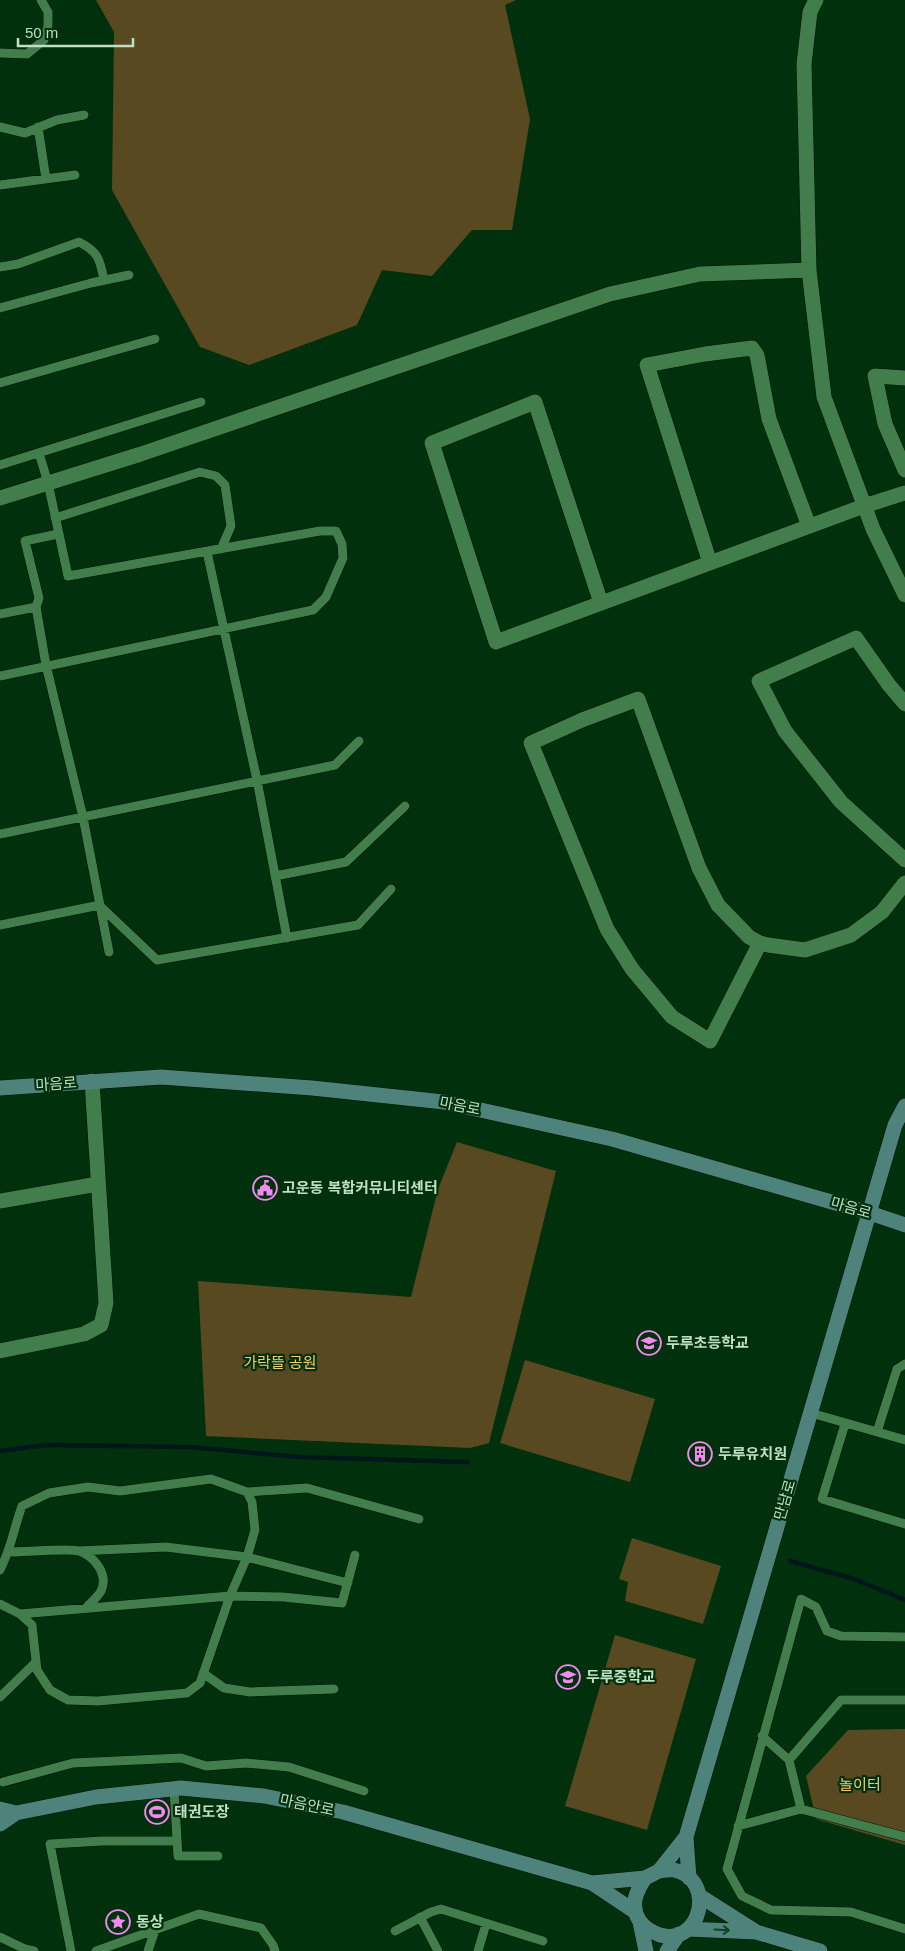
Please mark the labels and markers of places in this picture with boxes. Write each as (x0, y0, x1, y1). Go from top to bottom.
public building icon: 고운동 복합커뮤니티센터 (252, 1175, 278, 1201)
place label: 고운동 복합커뮤니티센터 (282, 1179, 438, 1196)
school or university icon: 두루초등학교 (636, 1330, 662, 1356)
place label: 두루초등학교 (666, 1334, 749, 1351)
building icon: 두루유치원 (687, 1441, 713, 1467)
place label: 두루유치원 (718, 1445, 787, 1462)
school or university icon: 두루중학교 (555, 1664, 581, 1690)
place label: 두루중학교 (586, 1668, 655, 1685)
sports icon: 태권도장 (144, 1799, 170, 1825)
place label: 태권도장 (174, 1803, 229, 1820)
place icon: 동상 (105, 1909, 131, 1935)
place label: 동상 (136, 1913, 164, 1930)

